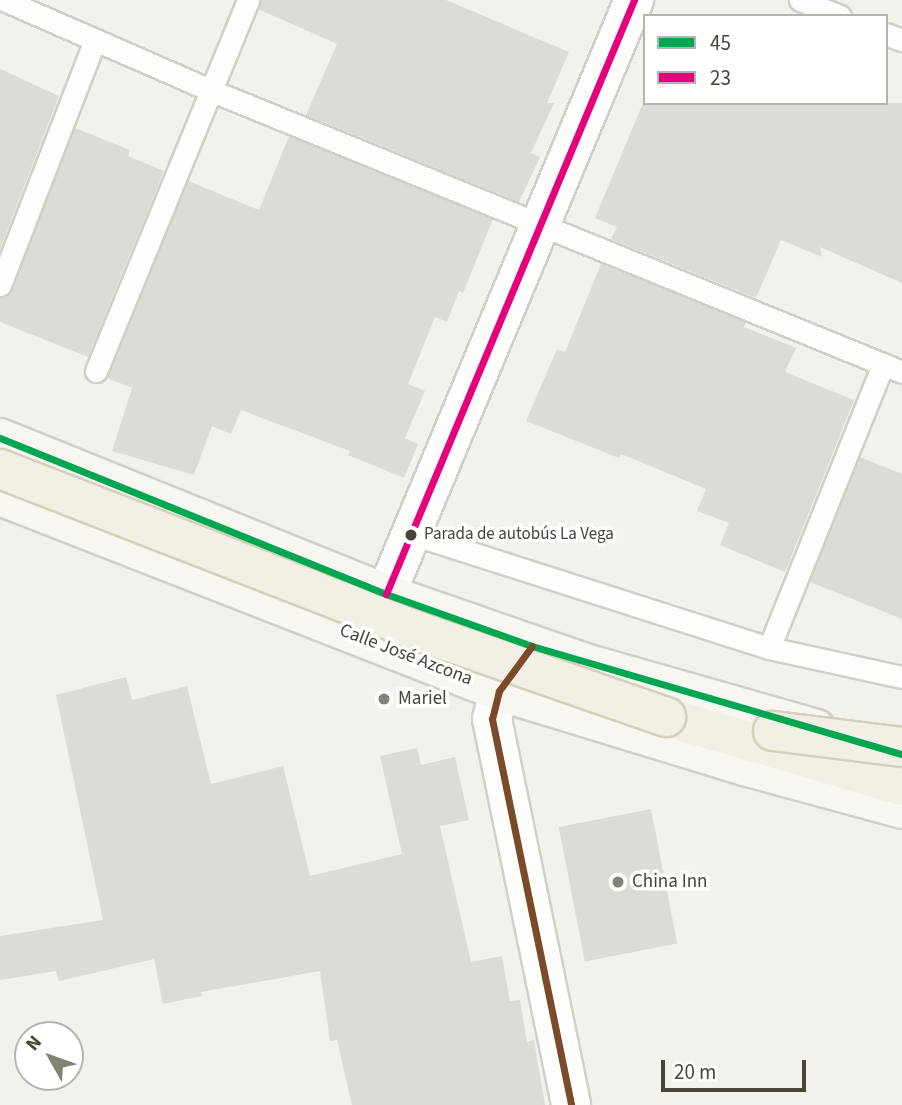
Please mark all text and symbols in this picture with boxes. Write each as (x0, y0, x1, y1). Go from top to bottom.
legend (643, 14, 888, 105)
text: 45 (710, 28, 731, 58)
text: 23 (710, 63, 731, 93)
place label: Parada de autobús La Vega (424, 525, 614, 545)
marker: Parada de autobús La Vega (404, 528, 418, 542)
street label: Calle José Azcona (336, 619, 476, 691)
place label: Mariel (398, 688, 447, 710)
marker: Mariel (376, 691, 392, 707)
place label: China Inn (632, 871, 707, 893)
marker: China Inn (610, 874, 626, 890)
north arrow (14, 1021, 84, 1091)
text: N (20, 1030, 48, 1057)
scale bar (664, 1046, 809, 1090)
text: 20 m (674, 1057, 716, 1087)

